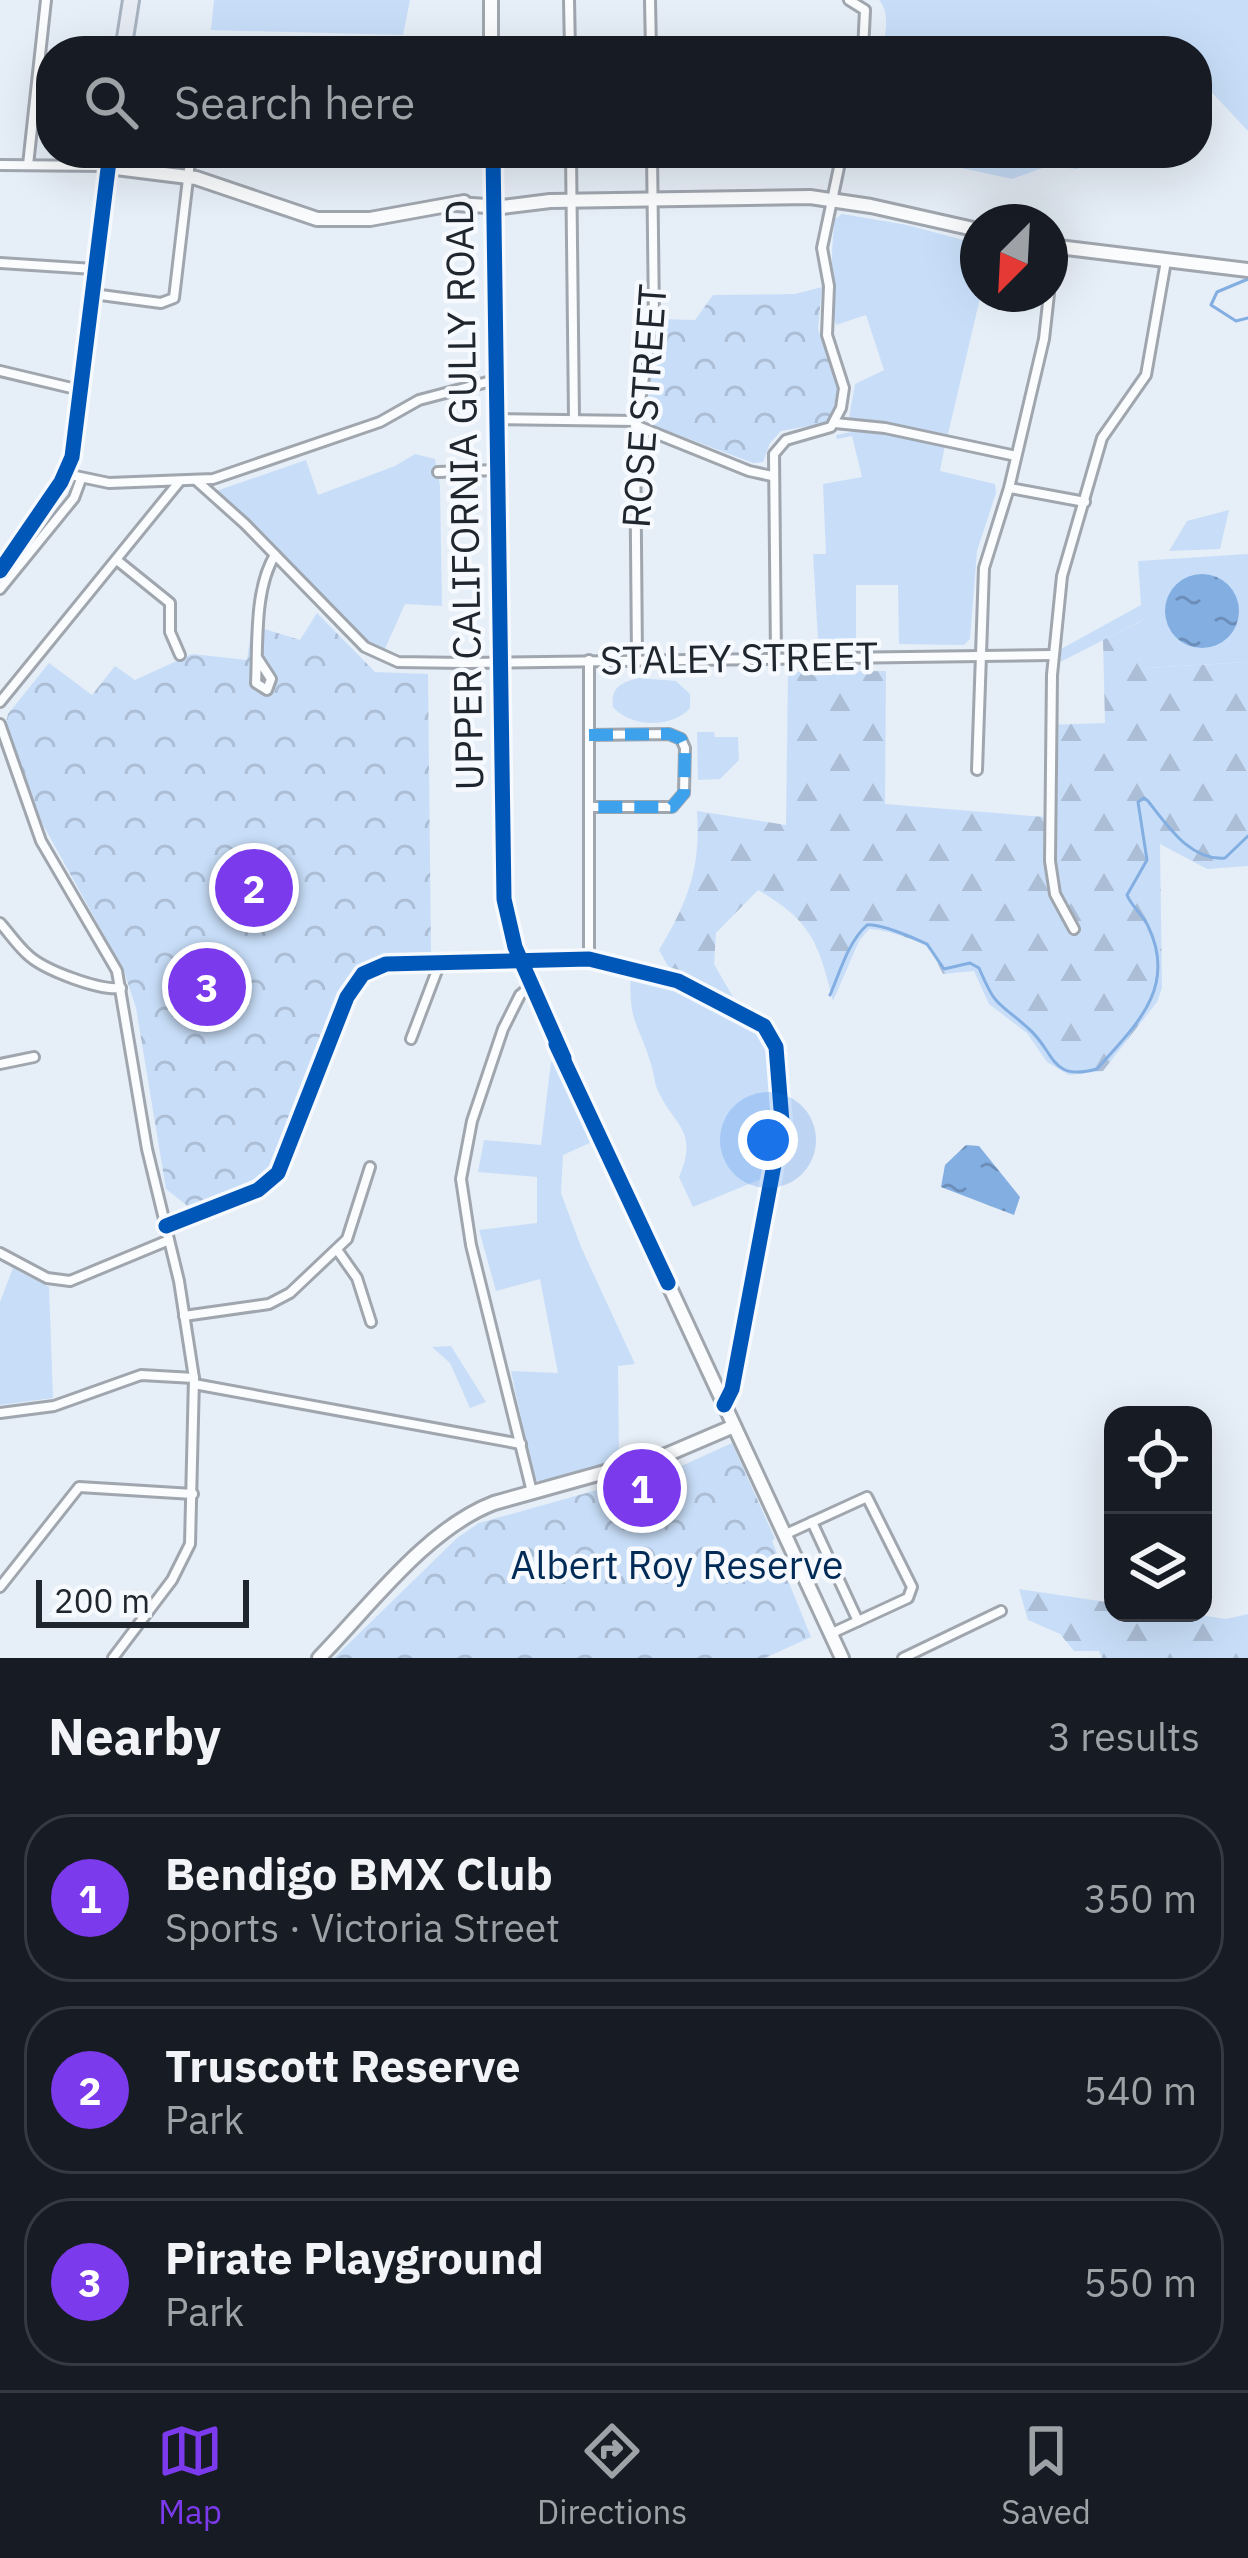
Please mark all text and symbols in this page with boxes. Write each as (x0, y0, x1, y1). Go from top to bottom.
search box (36, 36, 1212, 168)
icon: search (78, 69, 144, 135)
text: Search here (174, 73, 415, 131)
street label: UPPER CALIFORNIA GULLY ROAD (433, 199, 494, 791)
north arrow (960, 204, 1068, 312)
street label: ROSE STREET (610, 282, 677, 529)
street label: STALEY STREET (600, 630, 878, 685)
pin: 2 (215, 843, 293, 933)
pin: 3 (168, 942, 246, 1032)
your location (738, 1110, 798, 1170)
map controls (1104, 1406, 1212, 1622)
button: locate (1104, 1406, 1212, 1514)
pin: 1 (603, 1443, 681, 1533)
button: layers (1104, 1514, 1212, 1622)
park label: Albert Roy Reserve (511, 1539, 843, 1590)
scale bar (36, 1574, 249, 1627)
text: 200 m (54, 1579, 150, 1622)
text: Nearby (48, 1703, 221, 1769)
text: 3 results (1048, 1711, 1200, 1762)
text: Bendigo BMX Club (165, 1844, 553, 1902)
text: 1 (78, 1873, 102, 1924)
text: 350 m (1084, 1873, 1197, 1924)
text: Sports · Victoria Street (165, 1902, 560, 1953)
text: Truscott Reserve (165, 2036, 521, 2094)
text: 2 (78, 2065, 102, 2116)
text: 540 m (1084, 2065, 1197, 2116)
text: Park (165, 2094, 244, 2145)
text: Pirate Playground (165, 2228, 544, 2286)
text: 3 (78, 2257, 102, 2308)
text: 550 m (1084, 2257, 1197, 2308)
text: Park (165, 2286, 244, 2337)
tab: Map (157, 2418, 223, 2533)
tab: Directions (537, 2418, 687, 2533)
tab: Saved (1001, 2418, 1091, 2533)

